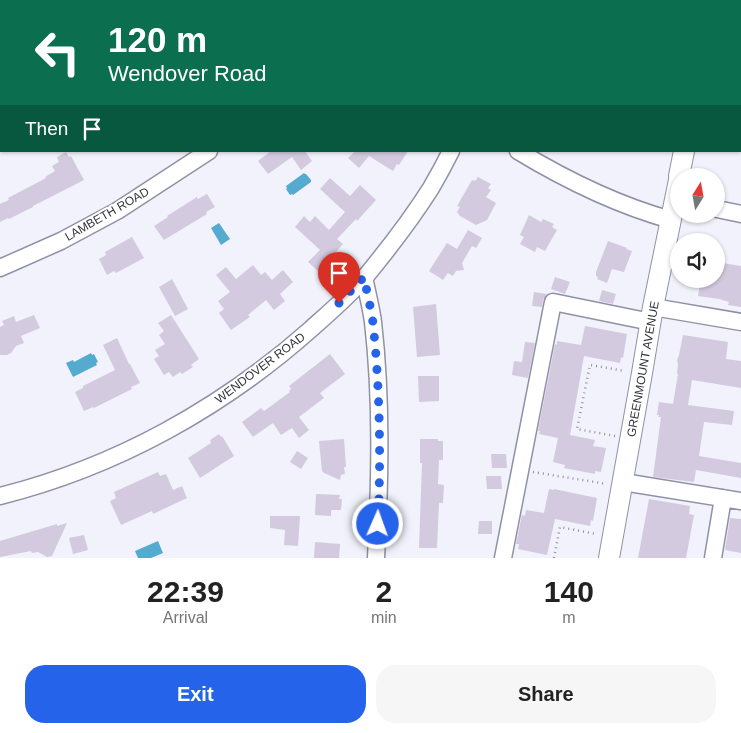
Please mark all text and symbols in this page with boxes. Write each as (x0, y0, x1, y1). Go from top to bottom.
icon: left (25, 20, 90, 85)
text: 120 m (108, 20, 207, 59)
text: Wendover Road (108, 61, 267, 86)
icon: arrive (78, 115, 106, 143)
text: Then (25, 118, 68, 139)
north arrow (670, 168, 725, 222)
map controls (670, 168, 725, 288)
street label: LAMBETH ROAD (62, 184, 152, 244)
button: sound (670, 233, 725, 288)
pin (318, 252, 360, 303)
icon: arrive (325, 259, 353, 287)
street label: GREENMOUNT AVENUE (624, 300, 662, 438)
street label: WENDOVER ROAD (212, 330, 308, 406)
position arrow (351, 497, 403, 549)
text: 22:39 (147, 575, 224, 608)
text: 2 (375, 575, 392, 608)
text: 140 (544, 575, 594, 608)
text: Arrival (163, 609, 208, 626)
text: min (371, 609, 397, 626)
text: m (562, 609, 575, 626)
button: Exit (25, 665, 366, 723)
button: Share (376, 665, 716, 723)

